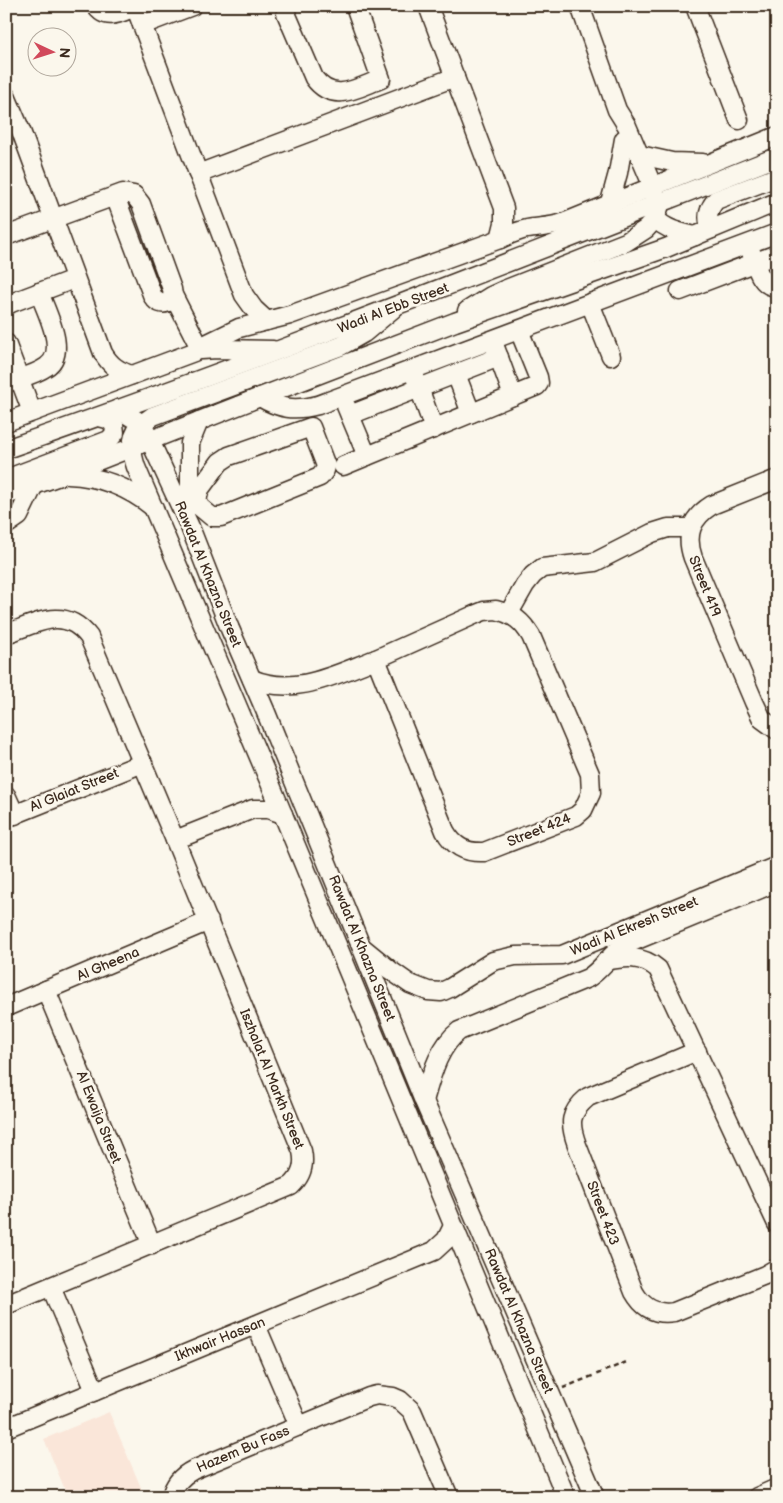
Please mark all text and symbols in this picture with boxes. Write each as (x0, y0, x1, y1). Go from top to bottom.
north arrow (28, 28, 78, 78)
text: N (56, 47, 73, 59)
street label: Wadi Al Ebb Street (335, 279, 451, 337)
street label: Rawdat Al Khazna Street (171, 499, 245, 650)
street label: Street 419 (685, 553, 725, 619)
street label: Al Glaiat Street (27, 764, 122, 816)
street label: Street 424 (505, 809, 574, 850)
street label: Rawdat Al Khazna Street (325, 873, 399, 1024)
street label: Wadi Al Ekresh Street (568, 892, 701, 959)
street label: Al Gheena (74, 943, 142, 985)
street label: Iszhalat Al Markh Street (236, 1006, 308, 1152)
street label: Al Ewaija Street (73, 1068, 126, 1166)
street label: Street 423 (583, 1179, 623, 1247)
street label: Rawdat Al Khazna Street (481, 1246, 558, 1397)
street label: Ikhwair Hassan (172, 1313, 268, 1365)
street label: Hazem Bu Fass (194, 1422, 292, 1476)

